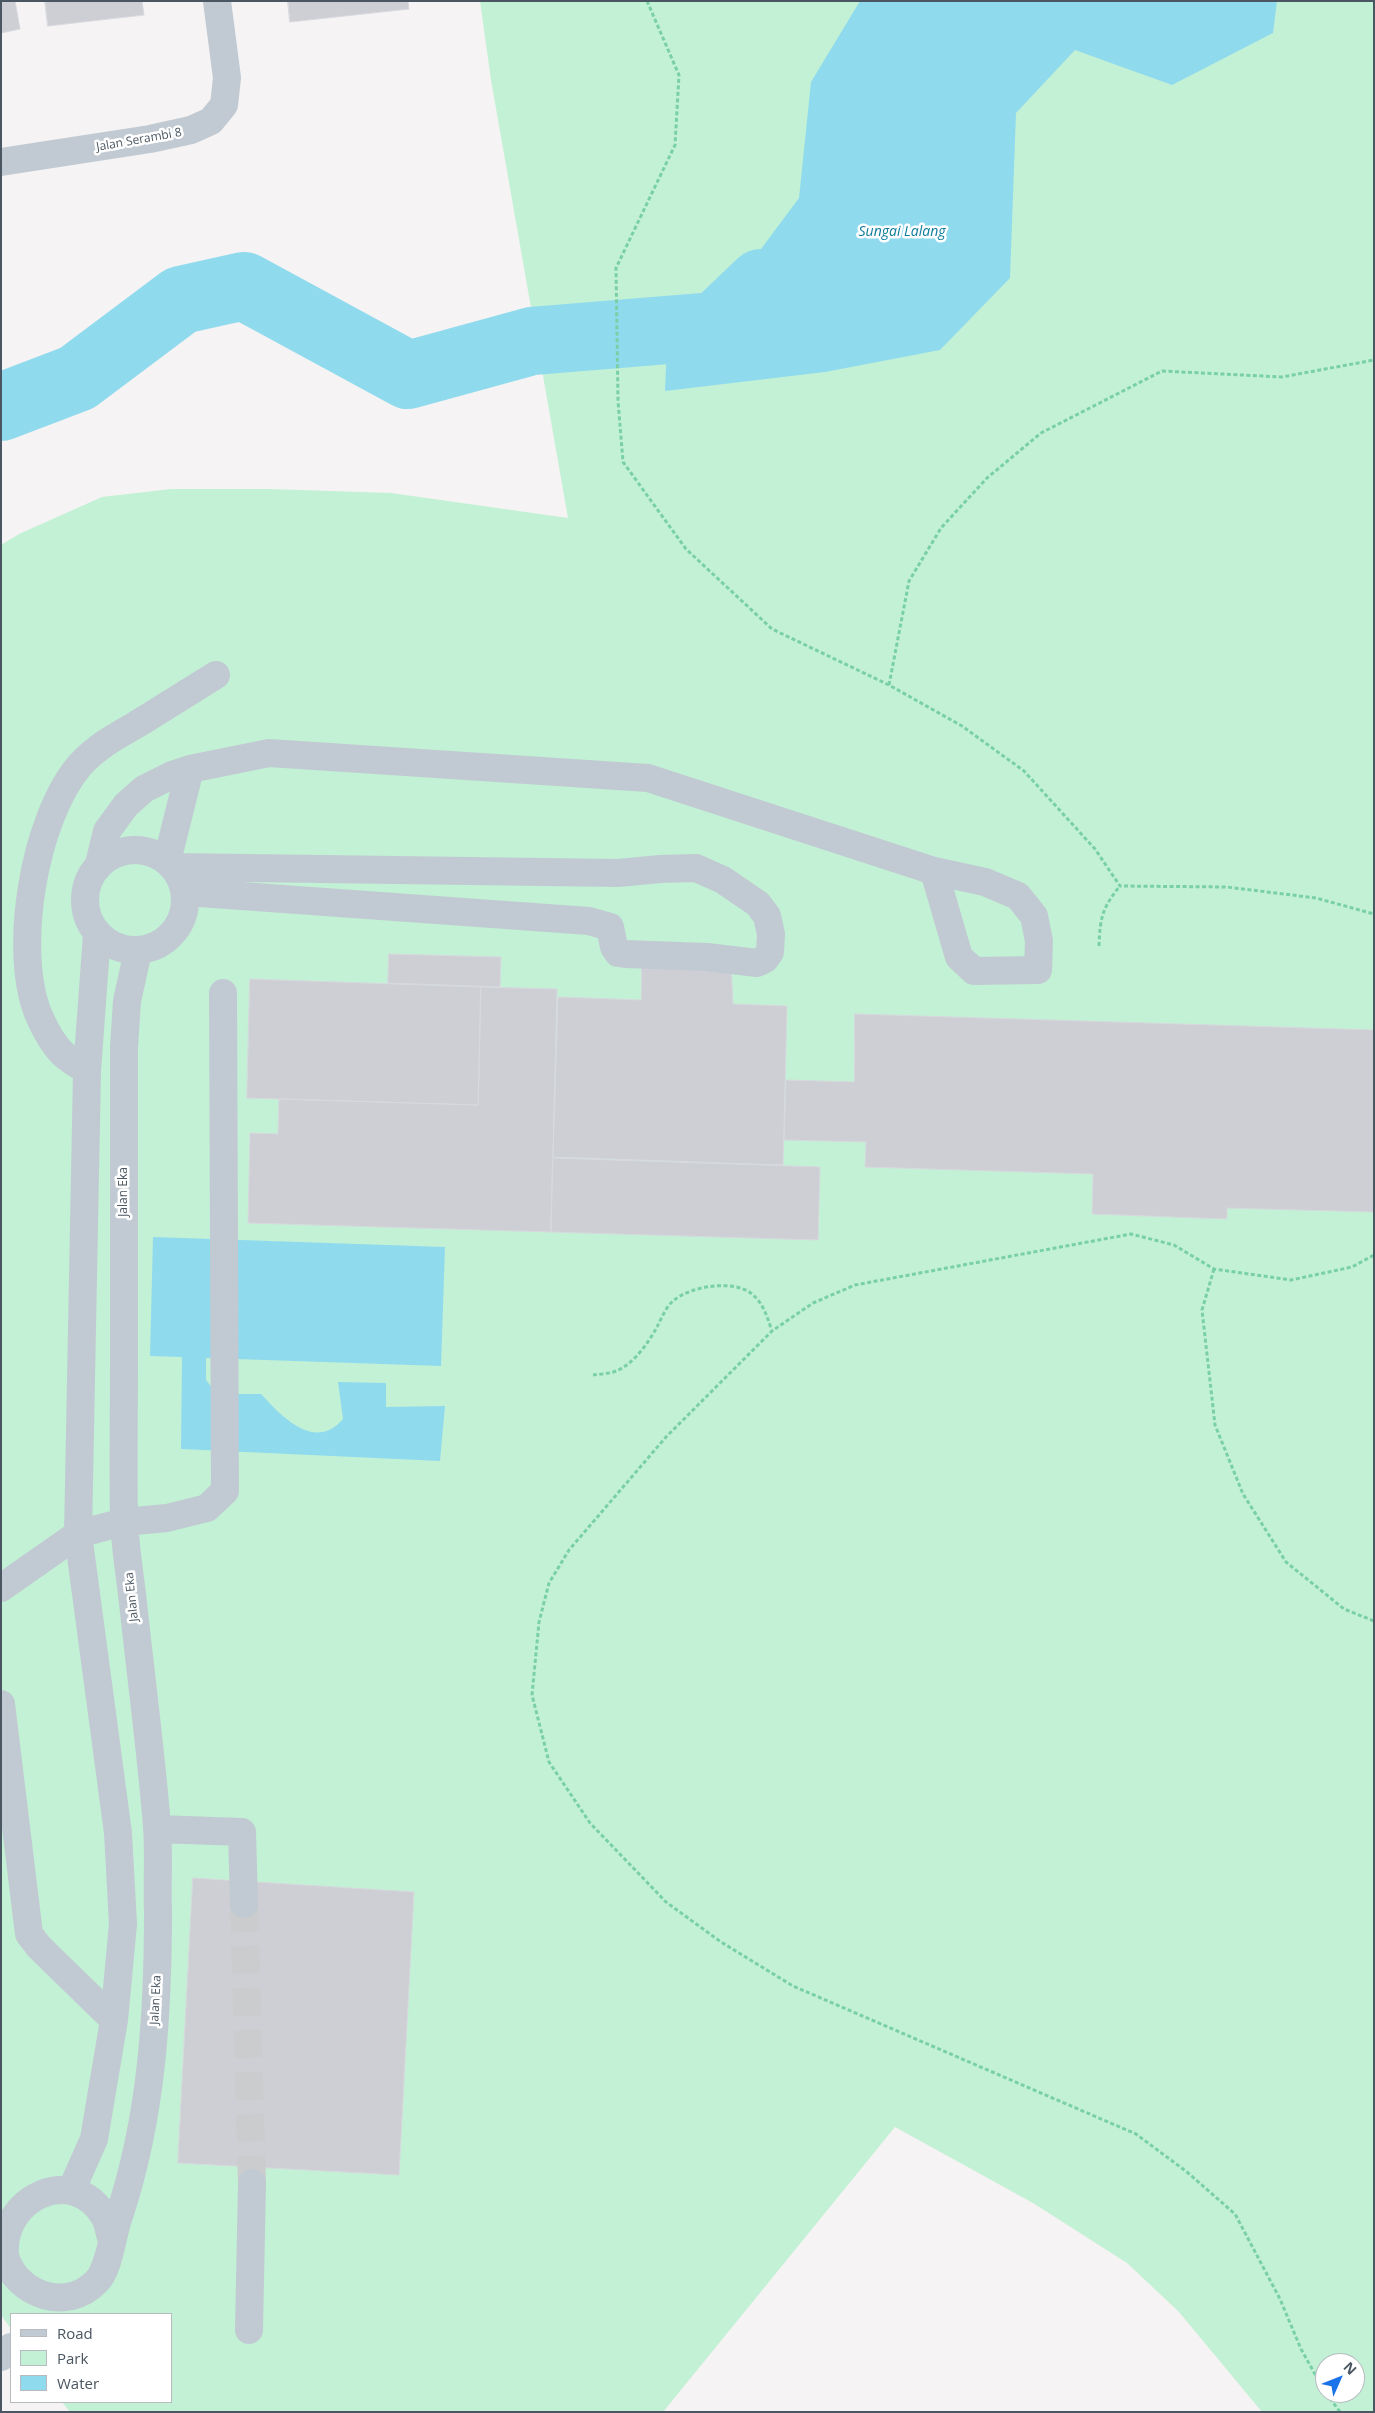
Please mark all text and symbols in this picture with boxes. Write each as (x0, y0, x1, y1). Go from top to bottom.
street label: Jalan Serambi 8 (95, 125, 183, 155)
water label: Sungai Lalang (859, 224, 945, 240)
street label: Jalan Eka (117, 1167, 131, 1217)
street label: Jalan Eka (122, 1572, 142, 1622)
street label: Jalan Eka (148, 1975, 164, 2025)
legend (10, 2313, 172, 2403)
text: Road (57, 2323, 93, 2343)
text: Park (57, 2348, 88, 2368)
north arrow (1315, 2353, 1365, 2403)
text: N (1340, 2357, 1361, 2379)
text: Water (57, 2373, 99, 2393)

